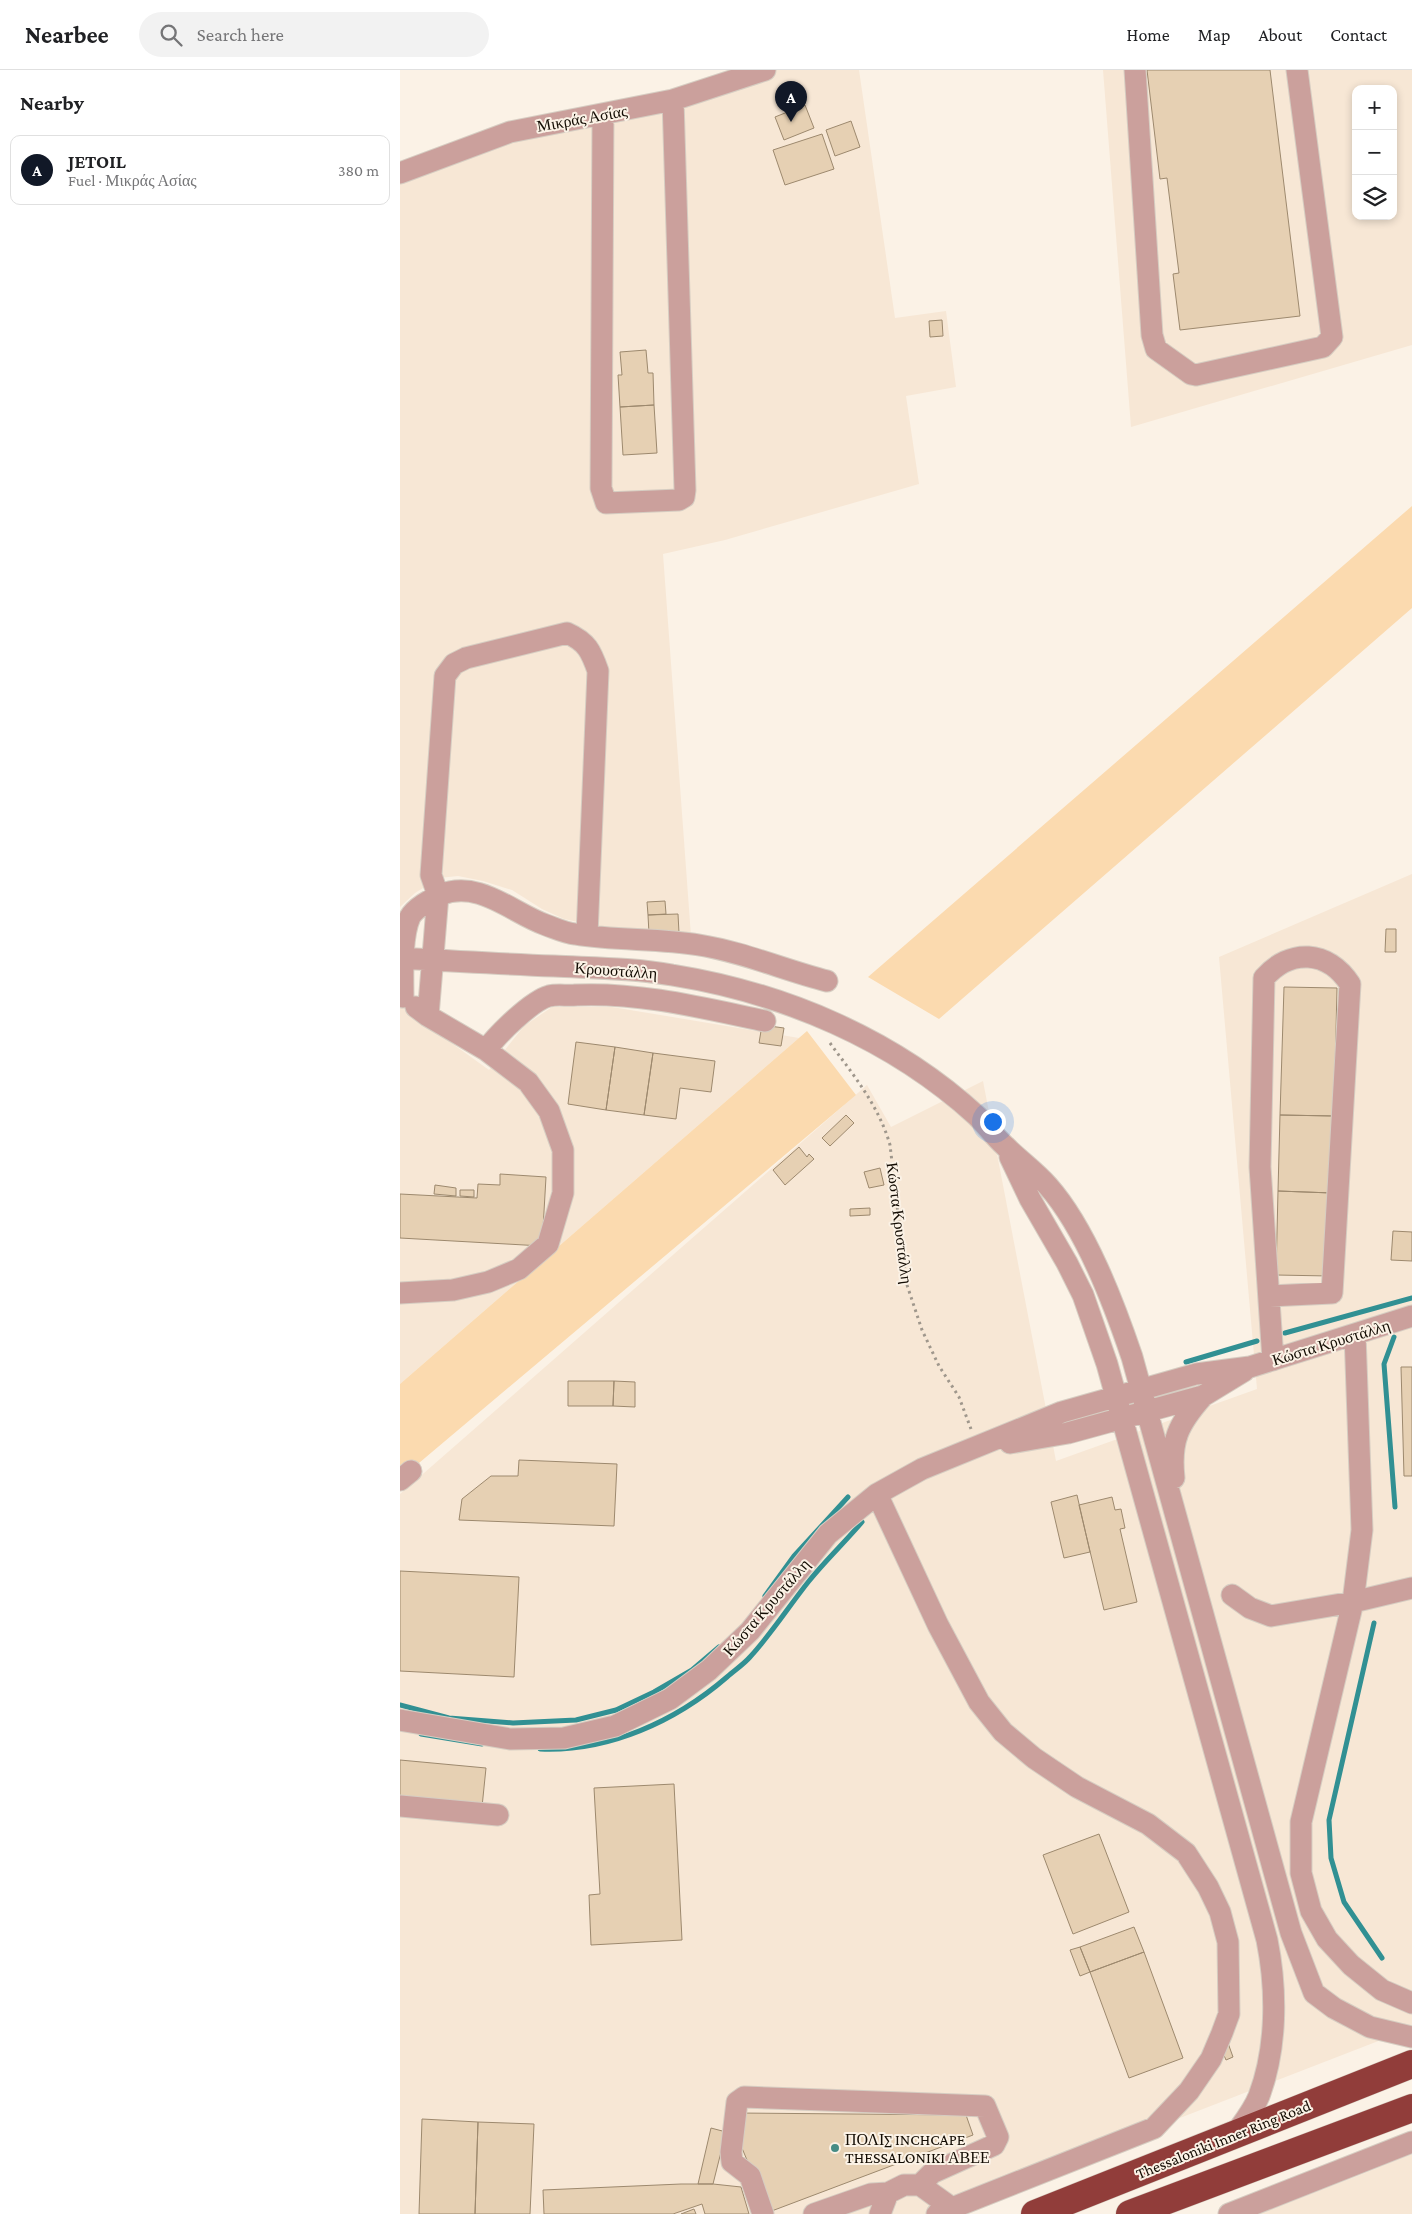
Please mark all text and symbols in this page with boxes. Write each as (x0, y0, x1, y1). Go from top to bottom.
search box (139, 12, 489, 57)
text: Nearbee (25, 21, 109, 48)
icon: search (157, 21, 185, 49)
text: Search here (197, 24, 284, 45)
text: Home (1127, 25, 1170, 45)
text: Map (1198, 25, 1230, 45)
text: About (1258, 25, 1302, 45)
text: Contact (1330, 25, 1387, 45)
pin: A (775, 81, 807, 122)
map controls (1352, 85, 1397, 220)
button: + (1352, 85, 1397, 130)
text: Nearby (20, 91, 84, 115)
street label: Μικράς Ασίας (536, 102, 629, 136)
button: − (1352, 130, 1397, 175)
text: JETOIL (68, 151, 126, 172)
text: A (32, 162, 42, 179)
text: 380 m (338, 162, 379, 179)
text: Fuel · Μικράς Ασίας (68, 172, 197, 189)
button: layers (1352, 175, 1397, 220)
street label: Κρουστάλλη (574, 959, 658, 983)
your location (980, 1109, 1006, 1135)
street label: Κώστα Κρυστάλλη (883, 1161, 915, 1285)
street label: Κώστα Κρυστάλλη (1270, 1316, 1393, 1369)
street label: Κώστα Κρυστάλλη (720, 1555, 814, 1660)
street label: Thessaloniki Inner Ring Road (1133, 2096, 1314, 2183)
place label: ΠΟΛΙΣ INCHCAPE THESSALONIKI ΑΒΕΕ (845, 2131, 990, 2166)
marker: ΠΟΛΙΣ INCHCAPE THESSALONIKI ΑΒΕΕ (829, 2142, 841, 2154)

